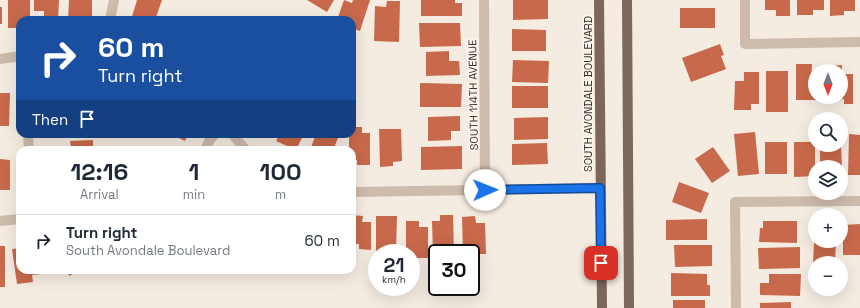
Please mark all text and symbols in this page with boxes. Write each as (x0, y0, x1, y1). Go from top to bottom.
street label: SOUTH AVONDALE BOULEVARD (581, 16, 595, 172)
text: 60 m (98, 29, 164, 65)
icon: right (32, 32, 84, 84)
street label: SOUTH 114TH AVENUE (465, 40, 481, 150)
text: Turn right (98, 64, 182, 87)
north arrow (808, 64, 848, 104)
map controls (808, 64, 848, 296)
icon: arrive (76, 108, 98, 130)
text: Then (32, 110, 68, 129)
button: search (808, 112, 848, 152)
text: 12:16 (70, 156, 128, 187)
text: 1 (189, 156, 199, 187)
text: 100 (260, 156, 302, 187)
button: layers (808, 160, 848, 200)
position arrow (464, 169, 506, 211)
text: Arrival (80, 186, 119, 203)
text: min (183, 186, 205, 203)
text: m (275, 186, 286, 203)
button: + (808, 208, 848, 248)
text: Turn right (66, 223, 137, 242)
icon: right (32, 230, 54, 252)
text: 60 m (304, 231, 340, 250)
text: South Avondale Boulevard (66, 242, 230, 259)
speed limit sign: 30 (428, 244, 480, 296)
pin (584, 246, 618, 280)
text: 21 (384, 252, 404, 278)
icon: arrive (590, 252, 612, 274)
button: − (808, 256, 848, 296)
text: km/h (382, 273, 406, 286)

